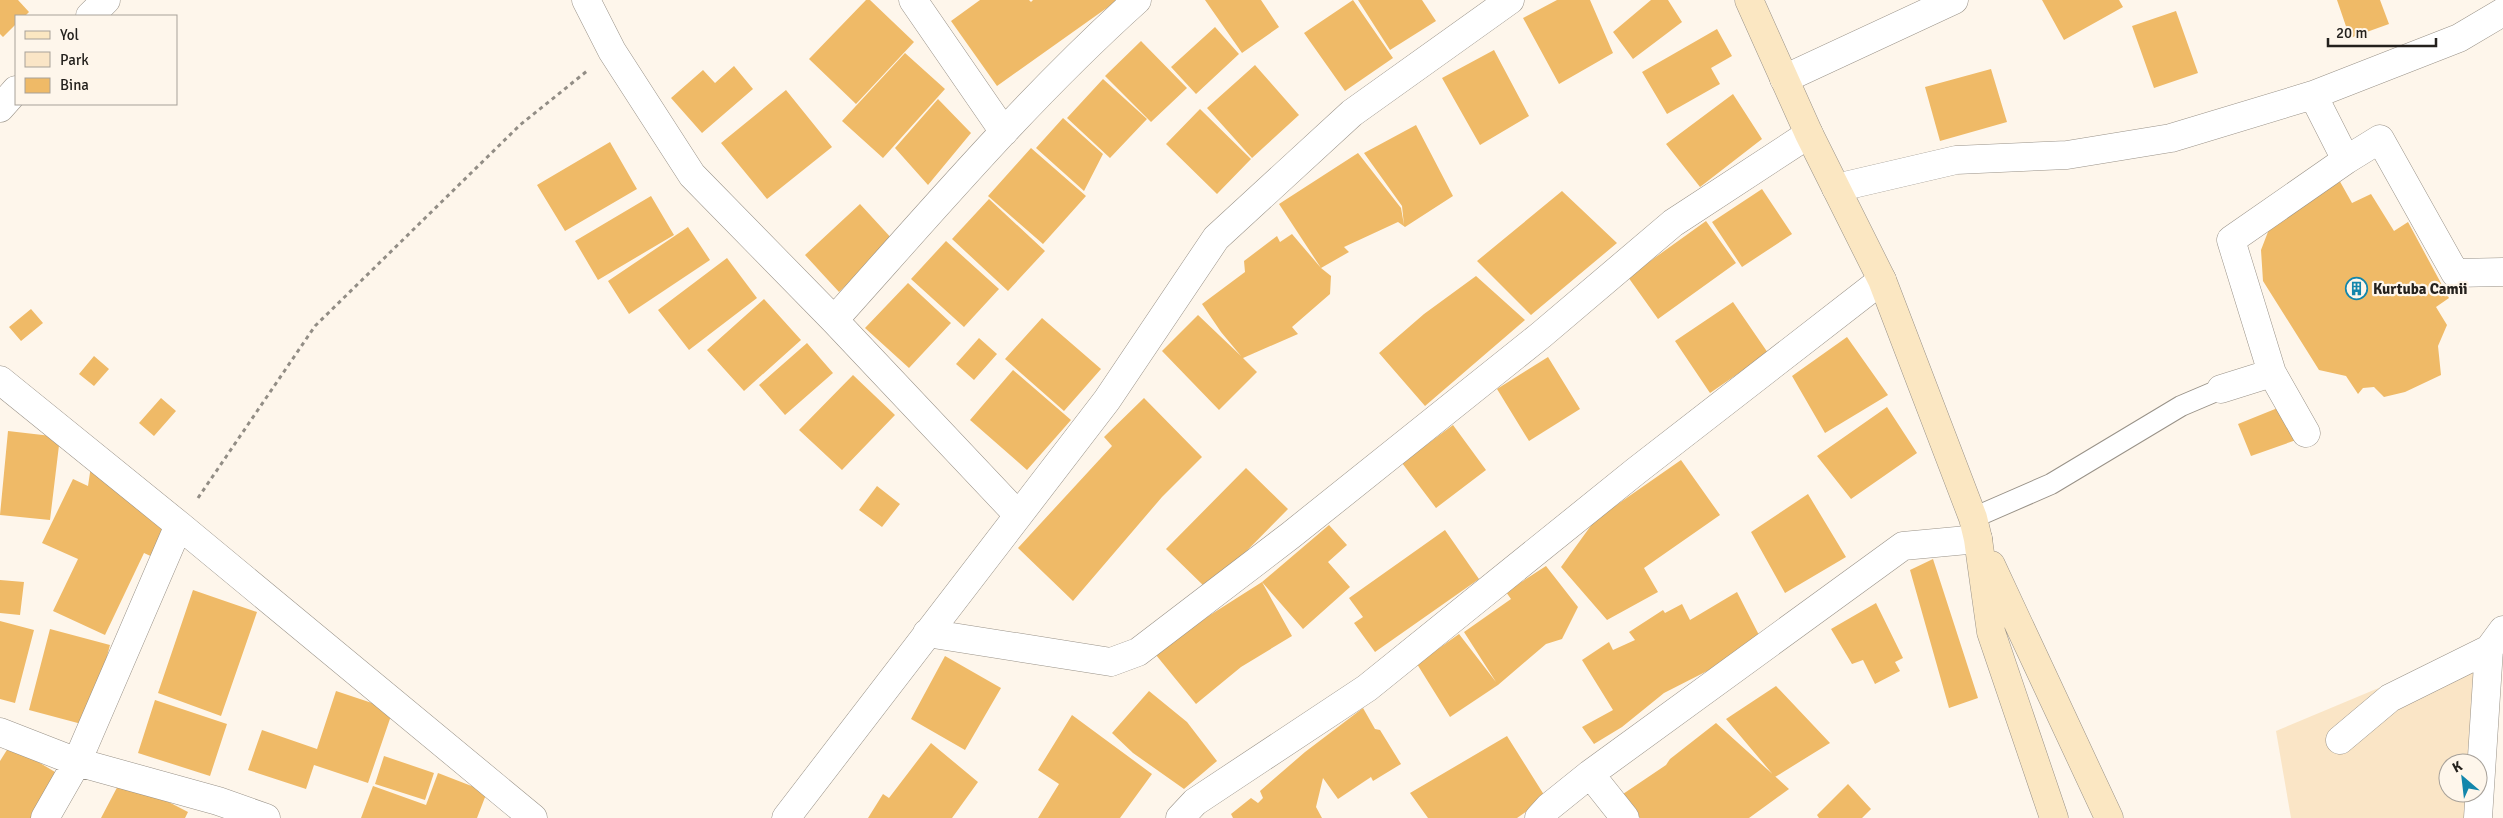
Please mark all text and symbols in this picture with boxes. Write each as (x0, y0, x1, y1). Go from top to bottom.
legend (15, 15, 178, 105)
scale bar (2328, 15, 2436, 47)
text: 20 m (2336, 24, 2367, 42)
text: Yol (60, 26, 79, 44)
text: Park (60, 51, 89, 69)
text: Bina (60, 76, 89, 94)
building icon: Kurtuba Camii (2345, 277, 2369, 301)
place label: Kurtuba Camii (2373, 280, 2468, 298)
north arrow (2438, 753, 2488, 803)
text: K (2449, 757, 2465, 777)

